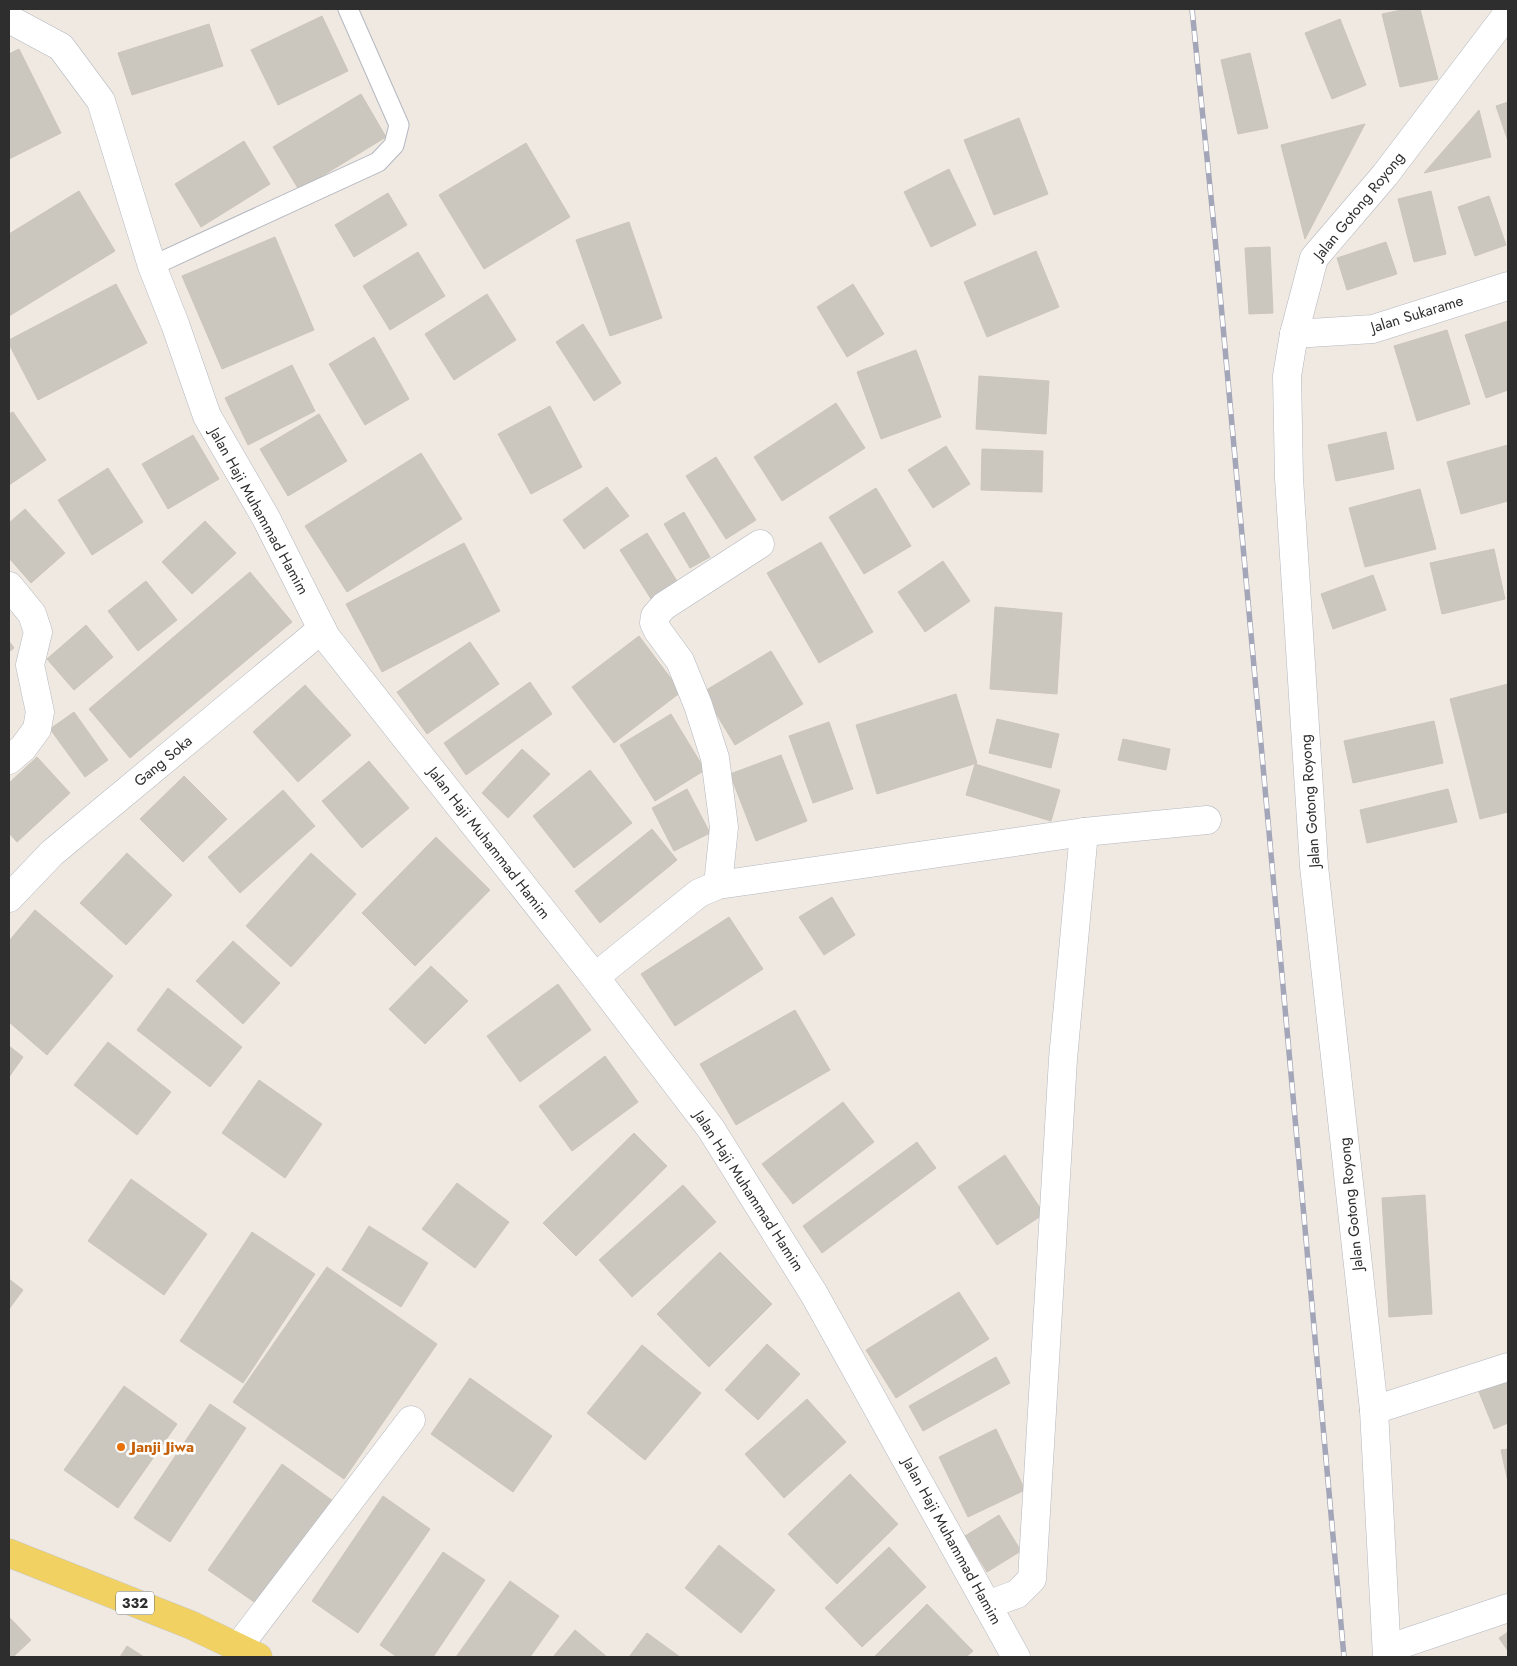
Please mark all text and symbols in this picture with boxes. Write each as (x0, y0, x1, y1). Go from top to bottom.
street label: Jalan Gotong Royong (1307, 147, 1410, 266)
street label: Jalan Sukarame (1366, 289, 1466, 339)
street label: Jalan Haji Muhammad Hamim (203, 422, 314, 599)
street label: Gang Soka (129, 730, 197, 792)
street label: Jalan Gotong Royong (1294, 734, 1326, 870)
street label: Jalan Haji Muhammad Hamim (421, 761, 556, 924)
street label: Jalan Haji Muhammad Hamim (687, 1105, 809, 1276)
street label: Jalan Gotong Royong (1333, 1136, 1369, 1274)
place label: Janji Jiwa (128, 1436, 194, 1458)
marker: Janji Jiwa (115, 1441, 127, 1453)
street label: Jalan Haji Muhammad Hamim (896, 1452, 1007, 1629)
road number: 332 (116, 1592, 154, 1615)

